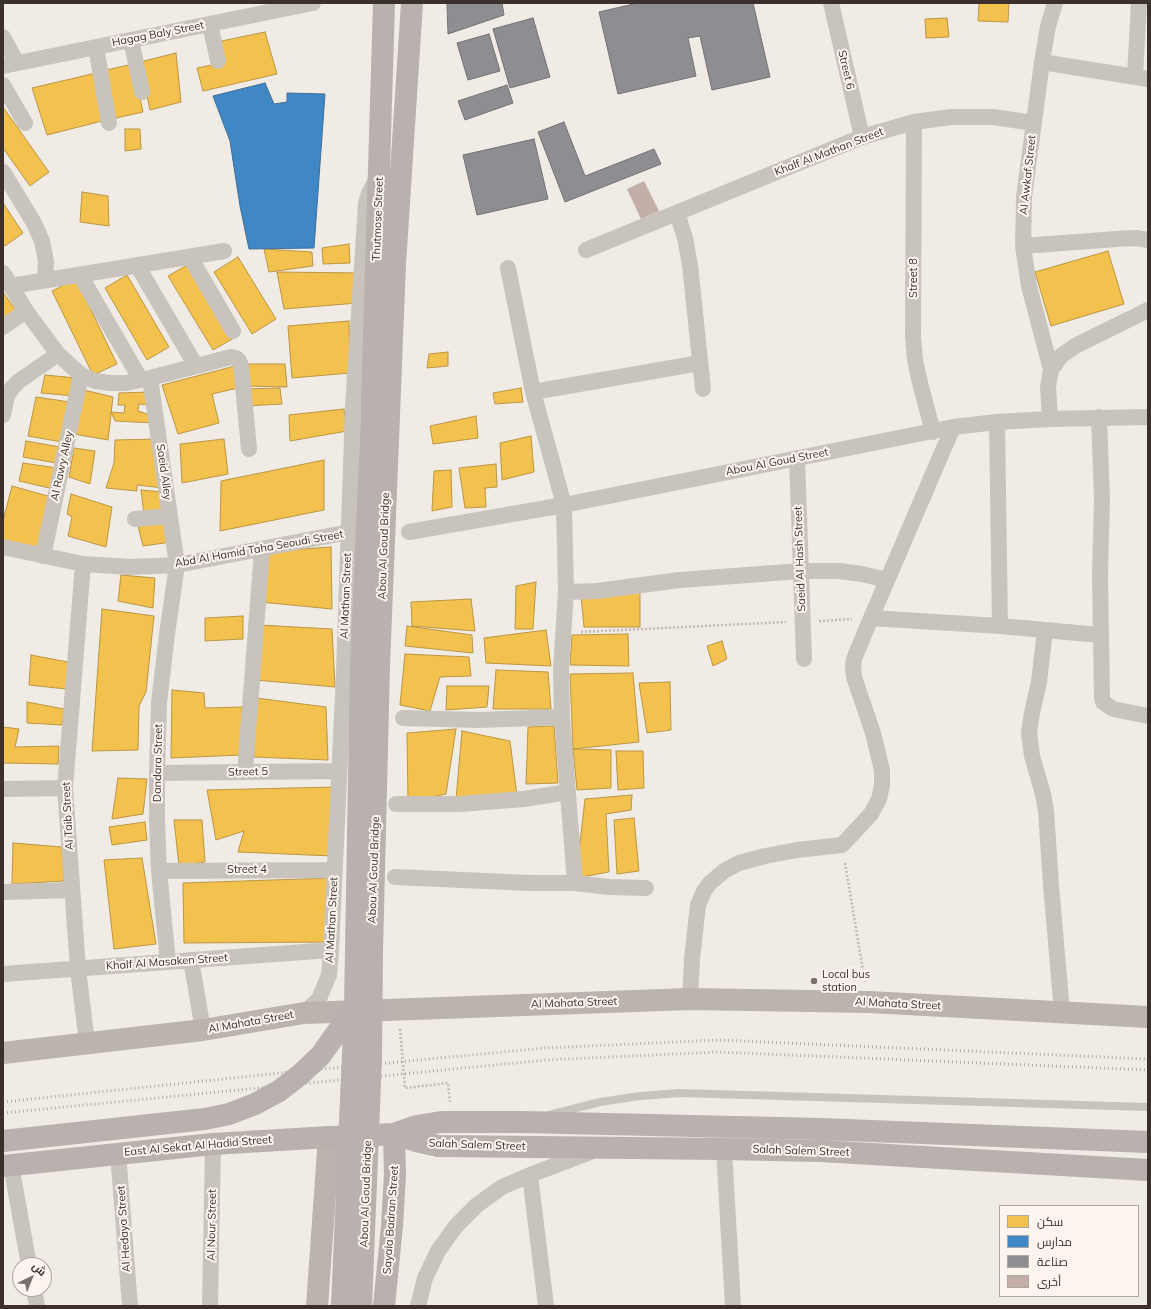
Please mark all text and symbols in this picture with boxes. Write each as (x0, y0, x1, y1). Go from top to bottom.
street label: Hagag Baly Street (111, 19, 205, 49)
street label: Street 6 (835, 49, 857, 91)
street label: Khalf Al Mathan Street (773, 125, 885, 179)
street label: Al Awkaf Street (1017, 134, 1039, 216)
street label: Thutmose Street (370, 177, 386, 261)
street label: Street 8 (907, 258, 921, 298)
street label: Al Rawy Alley (48, 430, 76, 502)
street label: Saeid Alley (154, 443, 174, 501)
street label: Abou Al Goud Street (725, 446, 829, 478)
street label: Abou Al Goud Bridge (376, 492, 392, 600)
street label: Saeid Al Hash Street (792, 506, 808, 612)
street label: Abd Al Hamid Taha Seoudi Street (174, 528, 344, 570)
street label: Al Mathan Street (338, 553, 354, 639)
street label: Dandara Street (151, 724, 165, 802)
street label: Street 5 (228, 765, 268, 779)
street label: Al Taib Street (60, 781, 76, 851)
street label: Abou Al Goud Bridge (366, 816, 382, 924)
street label: Street 4 (227, 863, 267, 877)
street label: Al Mathan Street (323, 877, 341, 963)
street label: Khalf Al Masaken Street (106, 951, 228, 973)
place label: Local bus station (822, 968, 870, 994)
marker: Local bus station (809, 976, 819, 986)
street label: Al Mahata Street (531, 995, 617, 1011)
street label: Al Mahata Street (855, 995, 941, 1013)
street label: Al Mahata Street (207, 1008, 295, 1036)
street label: East Al Sekat Al Hadid Street (124, 1133, 272, 1159)
street label: Salah Salem Street (428, 1137, 526, 1153)
street label: Abou Al Goud Bridge (358, 1140, 374, 1248)
street label: Salah Salem Street (752, 1143, 850, 1159)
street label: Sayala Badran Street (381, 1165, 401, 1275)
street label: Al Hedaya Street (114, 1185, 134, 1273)
street label: Al Nour Street (205, 1189, 219, 1261)
legend (999, 1205, 1139, 1297)
text: سكن (1037, 1214, 1063, 1229)
text: مدارس (1037, 1234, 1072, 1249)
text: صناعة (1037, 1254, 1068, 1269)
north arrow (12, 1257, 52, 1297)
text: ش (30, 1259, 49, 1279)
text: أخرى (1037, 1274, 1061, 1289)

